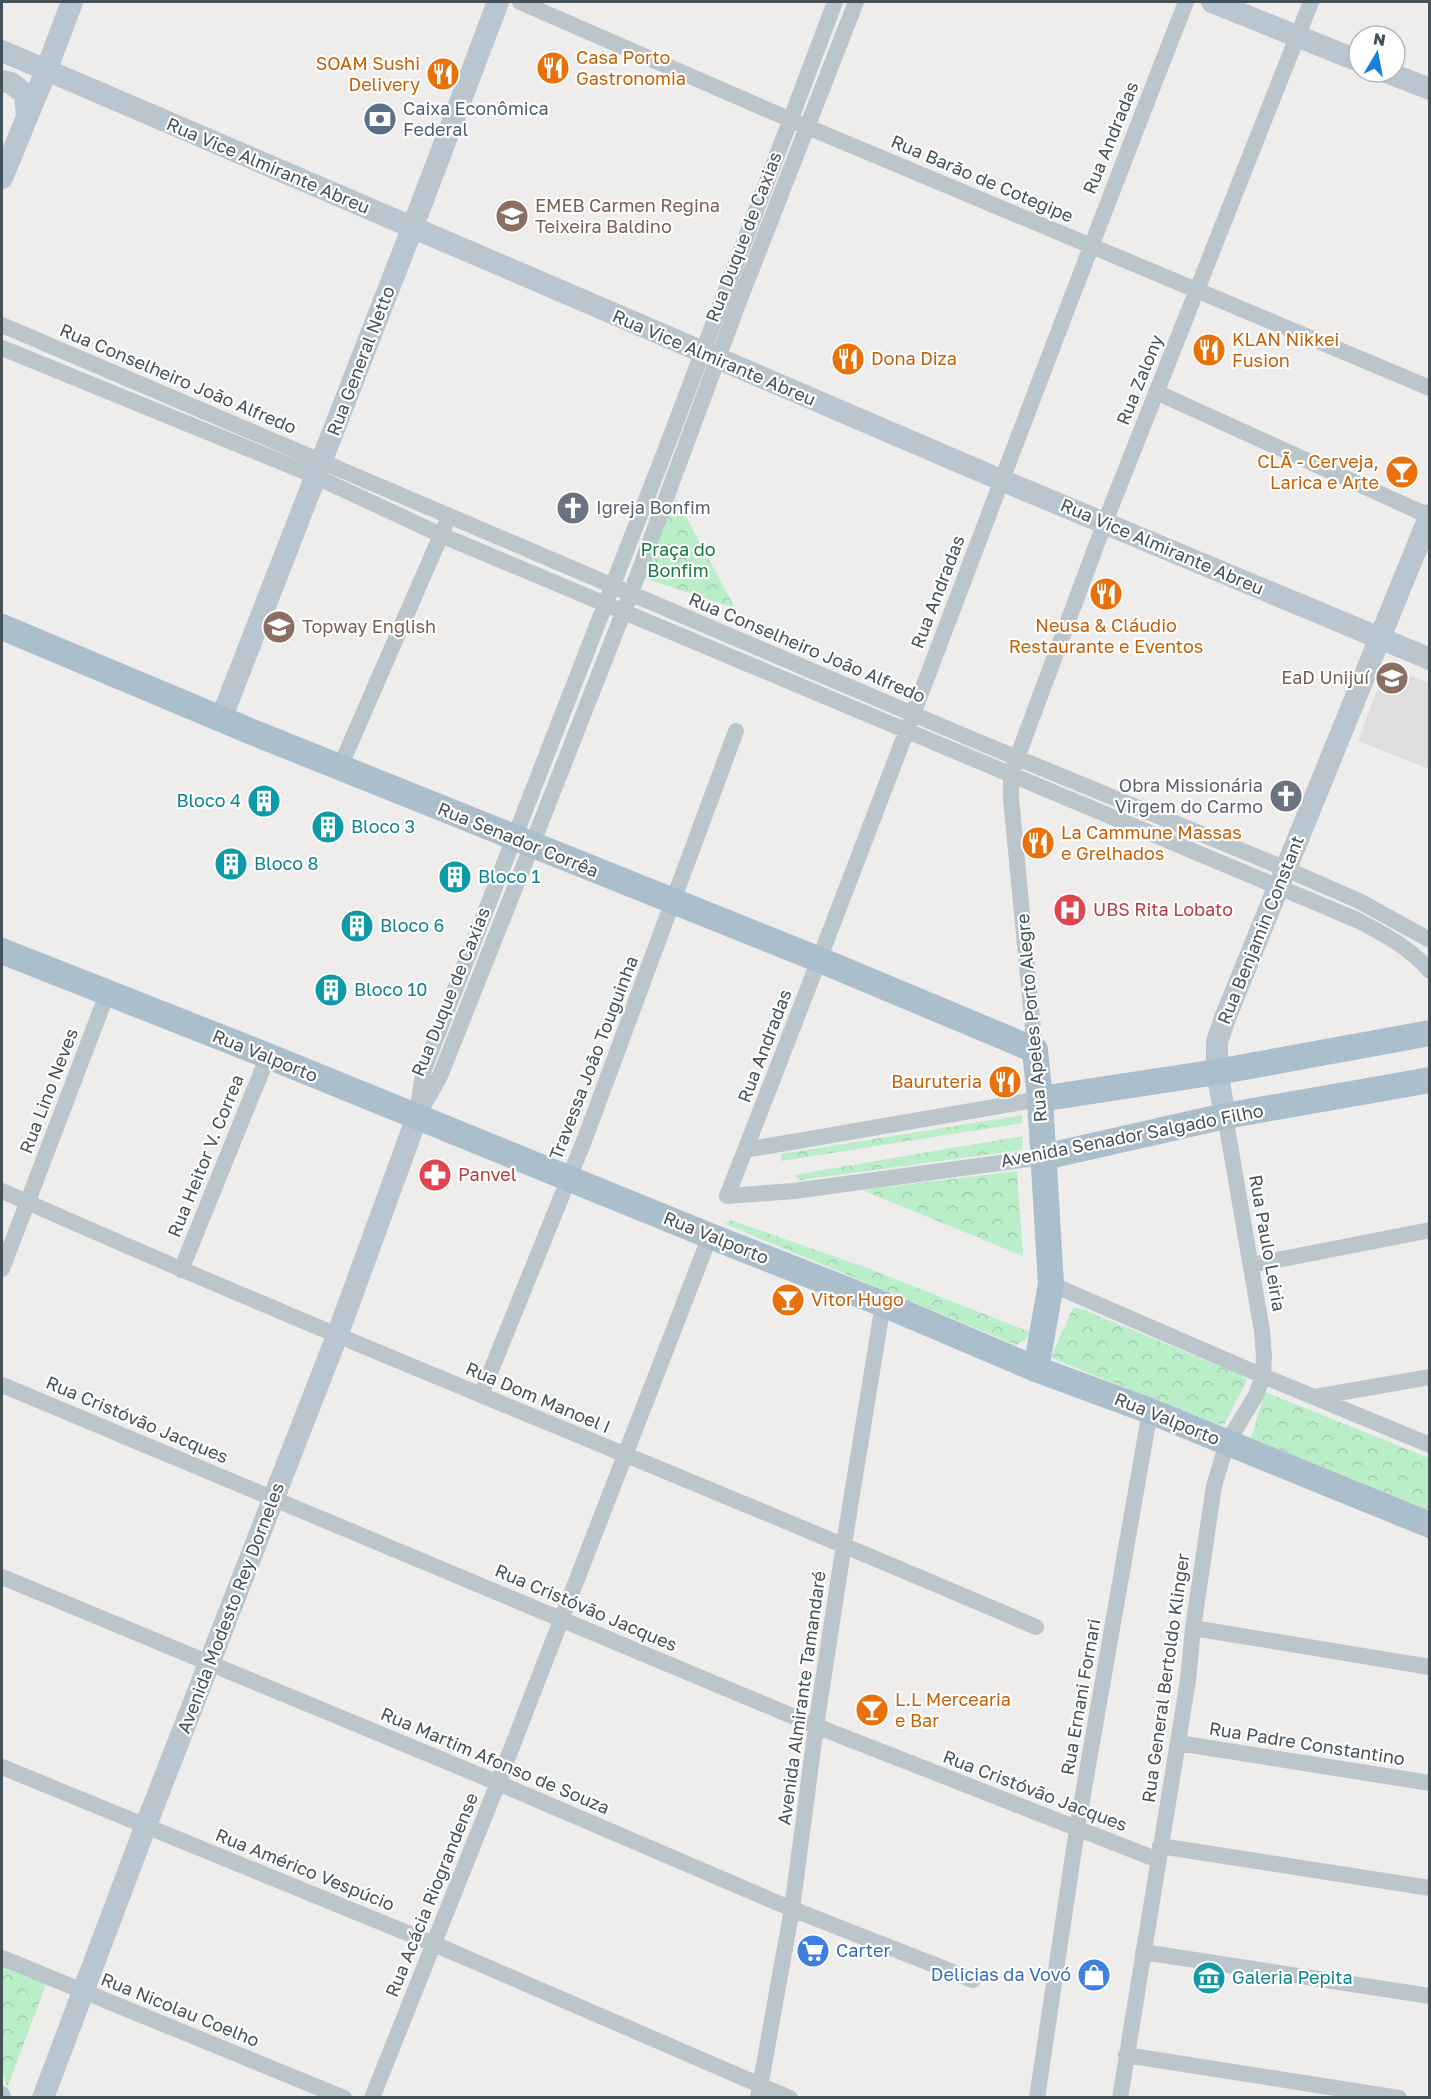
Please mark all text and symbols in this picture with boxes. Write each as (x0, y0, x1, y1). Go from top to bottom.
north arrow (1347, 24, 1407, 84)
text: N (1372, 28, 1387, 50)
place label: Casa Porto Gastronomia (576, 46, 686, 89)
restaurant icon: Casa Porto Gastronomia (535, 50, 571, 86)
place label: SOAM Sushi Delivery (316, 52, 420, 95)
restaurant icon: SOAM Sushi Delivery (425, 56, 461, 92)
street label: Rua Andradas (1078, 78, 1143, 197)
place label: Caixa Econômica Federal (403, 97, 549, 140)
bank icon: Caixa Econômica Federal (362, 101, 398, 137)
street label: Rua Vice Almirante Abreu (163, 112, 373, 218)
street label: Rua Barão de Cotegipe (888, 130, 1077, 227)
street label: Rua Duque de Caxias (700, 148, 786, 325)
place label: EMEB Carmen Regina Teixeira Baldino (535, 194, 720, 237)
school or university icon: EMEB Carmen Regina Teixeira Baldino (494, 198, 530, 234)
street label: Rua General Netto (321, 283, 399, 439)
street label: Rua Vice Almirante Abreu (609, 304, 819, 410)
street label: Rua Conselheiro João Alfredo (57, 318, 300, 438)
place label: KLAN Nikkei Fusion (1232, 328, 1339, 371)
street label: Rua Zalony (1111, 331, 1167, 428)
restaurant icon: KLAN Nikkei Fusion (1191, 332, 1227, 368)
restaurant icon: Dona Diza (830, 341, 866, 377)
place label: Dona Diza (871, 347, 957, 369)
place label: CLÃ - Cerveja, Larica e Arte (1257, 450, 1379, 493)
bar icon: CLÃ - Cerveja, Larica e Arte (1384, 454, 1420, 490)
church icon: Igreja Bonfim (555, 490, 591, 526)
street label: Rua Vice Almirante Abreu (1057, 493, 1267, 599)
place label: Igreja Bonfim (596, 496, 711, 518)
street label: Rua Andradas (905, 532, 969, 651)
park label: Praça do Bonfim (640, 538, 716, 581)
restaurant icon: Neusa & Cláudio Restaurante e Eventos (1088, 576, 1124, 612)
street label: Rua Conselheiro João Alfredo (686, 587, 929, 707)
school or university icon: Topway English (261, 609, 297, 645)
place label: Neusa & Cláudio Restaurante e Eventos (1009, 614, 1203, 657)
place label: Topway English (302, 615, 436, 637)
school or university icon: EaD Unijuí (1374, 660, 1410, 696)
place label: EaD Unijuí (1281, 666, 1370, 688)
place label: Obra Missionária Virgem do Carmo (1115, 774, 1263, 817)
church icon: Obra Missionária Virgem do Carmo (1268, 778, 1304, 814)
building icon: Bloco 4 (246, 783, 282, 819)
place label: Bloco 4 (176, 789, 241, 811)
street label: Rua Senador Corrêa (435, 797, 602, 881)
building icon: Bloco 3 (310, 809, 346, 845)
place label: Bloco 3 (351, 815, 415, 837)
place label: La Cammune Massas e Grelhados (1061, 821, 1242, 864)
restaurant icon: La Cammune Massas e Grelhados (1020, 825, 1056, 861)
street label: Rua Benjamin Constant (1212, 832, 1308, 1027)
building icon: Bloco 8 (213, 846, 249, 882)
place label: Bloco 8 (254, 852, 319, 874)
building icon: Bloco 1 (437, 859, 473, 895)
place label: Bloco 1 (478, 865, 541, 887)
hospital icon: UBS Rita Lobato (1052, 892, 1088, 928)
place label: UBS Rita Lobato (1093, 898, 1233, 920)
street label: Rua Duque de Caxias (406, 904, 494, 1080)
building icon: Bloco 6 (339, 908, 375, 944)
street label: Rua Apeles Porto Alegre (1011, 913, 1051, 1123)
place label: Bloco 6 (380, 914, 444, 936)
street label: Travessa João Touguinha (544, 953, 642, 1163)
building icon: Bloco 10 (313, 972, 349, 1008)
place label: Bloco 10 (354, 978, 427, 1000)
street label: Rua Andradas (732, 986, 796, 1105)
street label: Rua Valporto (210, 1024, 321, 1086)
street label: Rua Lino Neves (14, 1025, 82, 1156)
restaurant icon: Bauruteria (987, 1064, 1023, 1100)
place label: Bauruteria (891, 1070, 982, 1092)
street label: Rua Heitor V. Correa (162, 1071, 248, 1240)
street label: Avenida Senador Salgado Filho (998, 1099, 1265, 1171)
pharmacy icon: Panvel (417, 1157, 453, 1193)
place label: Panvel (458, 1163, 517, 1185)
street label: Rua Paulo Leiria (1245, 1173, 1291, 1313)
street label: Rua Valporto (661, 1206, 772, 1268)
bar icon: Vitor Hugo (770, 1282, 806, 1318)
place label: Vitor Hugo (811, 1288, 904, 1310)
street label: Rua Dom Manoel I (463, 1357, 614, 1438)
street label: Rua Cristóvão Jacques (43, 1371, 232, 1467)
street label: Rua Valporto (1112, 1387, 1223, 1449)
street label: Avenida Modesto Rey Dorneles (172, 1479, 288, 1736)
street label: Rua General Bertoldo Klinger (1137, 1552, 1193, 1804)
street label: Rua Cristóvão Jacques (492, 1559, 681, 1655)
street label: Avenida Almirante Tamandaré (772, 1569, 830, 1826)
street label: Rua Ernani Fornari (1055, 1617, 1105, 1777)
place label: L.L Mercearia e Bar (895, 1688, 1011, 1731)
bar icon: L.L Mercearia e Bar (854, 1692, 890, 1728)
street label: Rua Martim Afonso de Souza (378, 1702, 613, 1818)
street label: Rua Padre Constantino (1208, 1717, 1407, 1769)
street label: Rua Cristóvão Jacques (940, 1745, 1131, 1835)
street label: Rua Acácia Riograndense (380, 1789, 482, 2000)
street label: Rua Américo Vespúcio (213, 1823, 398, 1915)
supermarket icon: Carter (795, 1933, 831, 1969)
place label: Carter (836, 1939, 890, 1961)
shop icon: Delicias da Vovó (1076, 1957, 1112, 1993)
museum icon: Galeria Pepita (1191, 1960, 1227, 1996)
place label: Delicias da Vovó (931, 1963, 1071, 1985)
place label: Galeria Pepita (1232, 1966, 1353, 1988)
street label: Rua Nicolau Coelho (98, 1967, 263, 2051)

